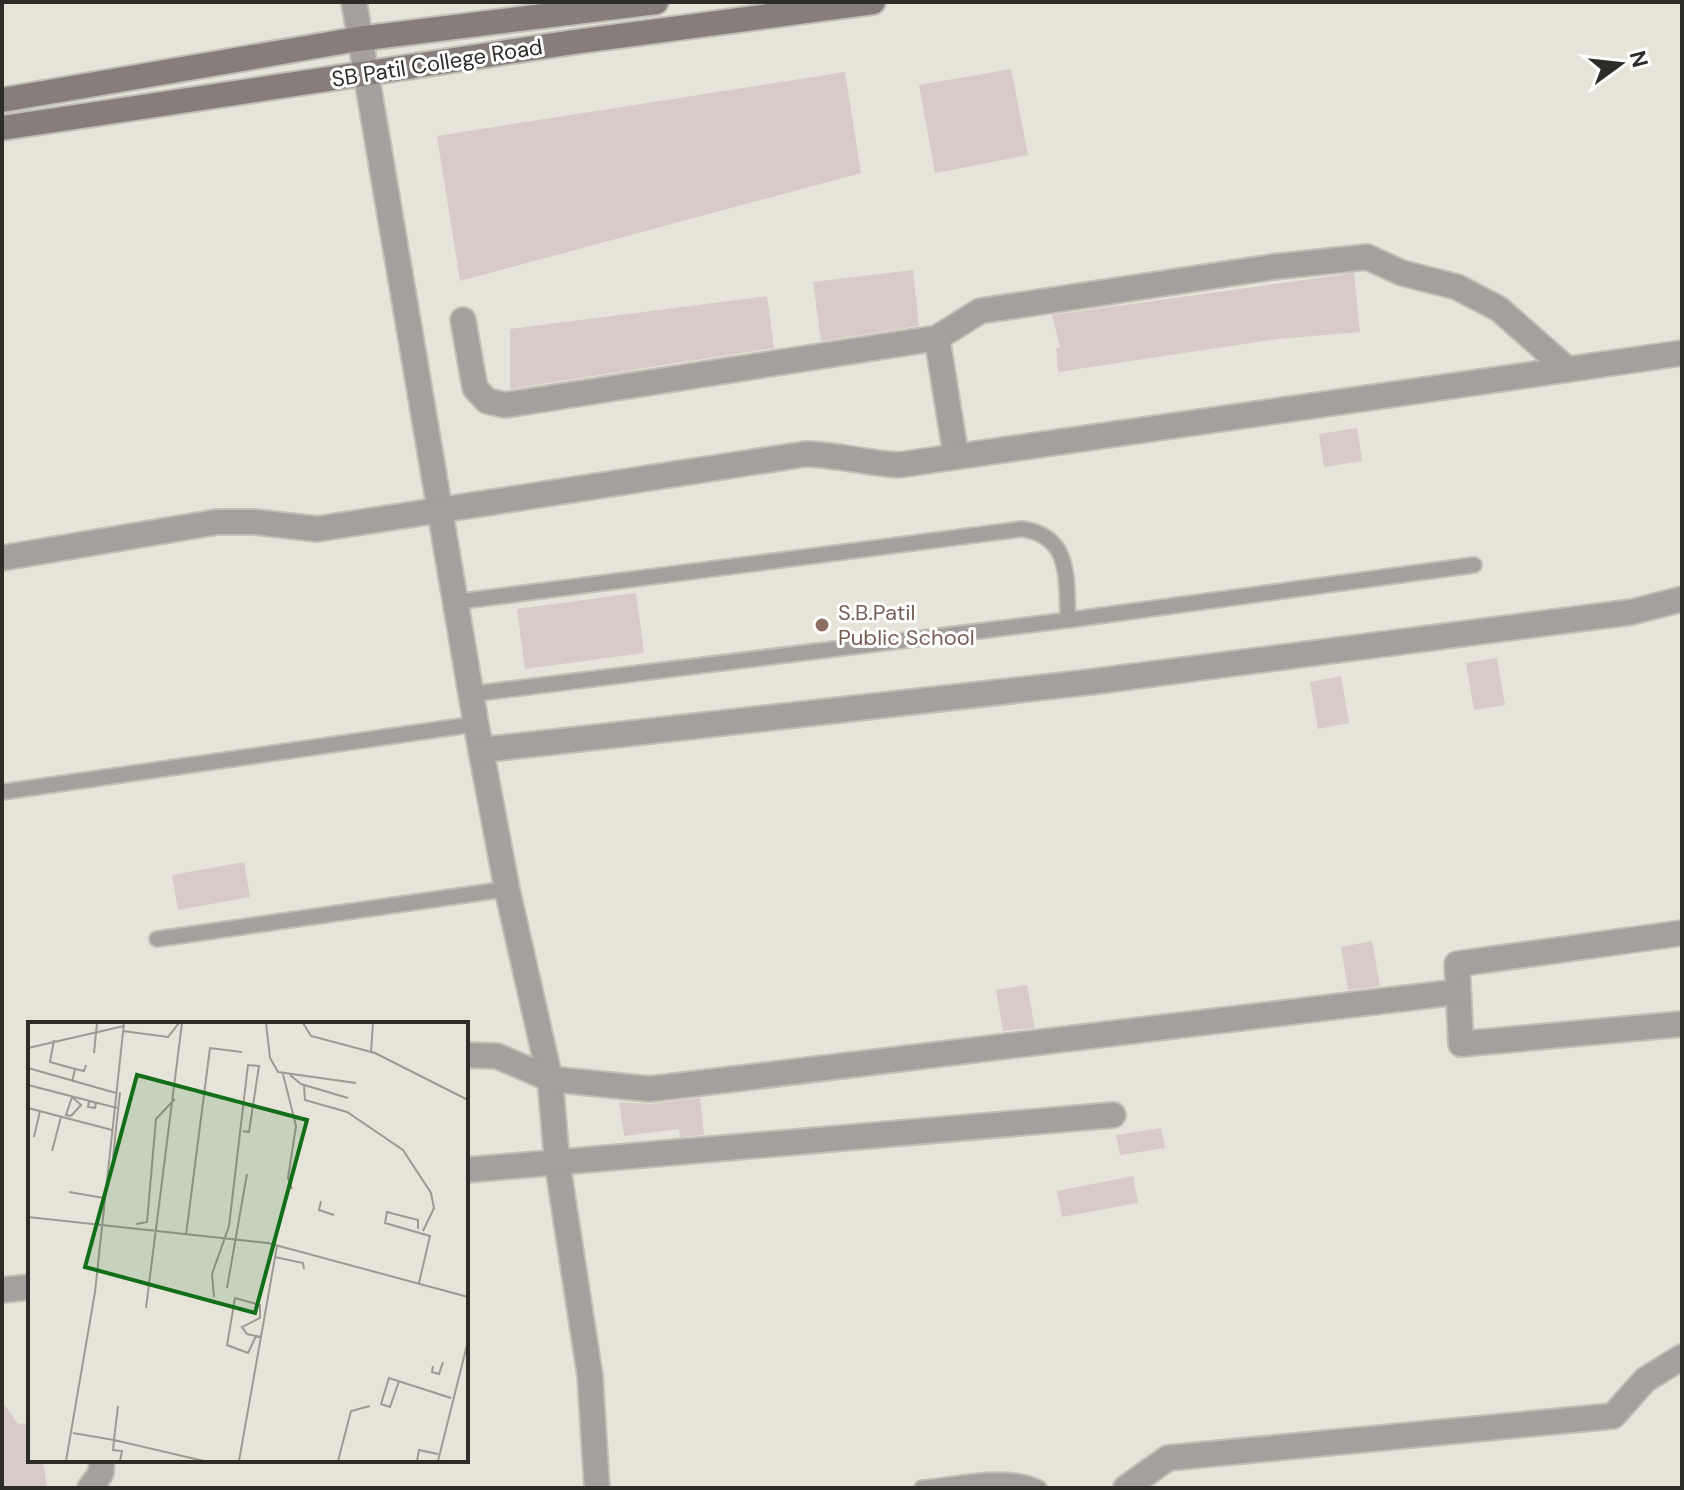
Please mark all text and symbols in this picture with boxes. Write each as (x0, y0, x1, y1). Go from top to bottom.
north arrow (1580, 24, 1660, 104)
street label: SB Patil College Road (330, 32, 544, 94)
text: N (1623, 47, 1655, 70)
place label: S.B.Patil Public School (838, 598, 975, 652)
marker: S.B.Patil Public School (813, 616, 831, 634)
inset map (28, 1022, 468, 1462)

